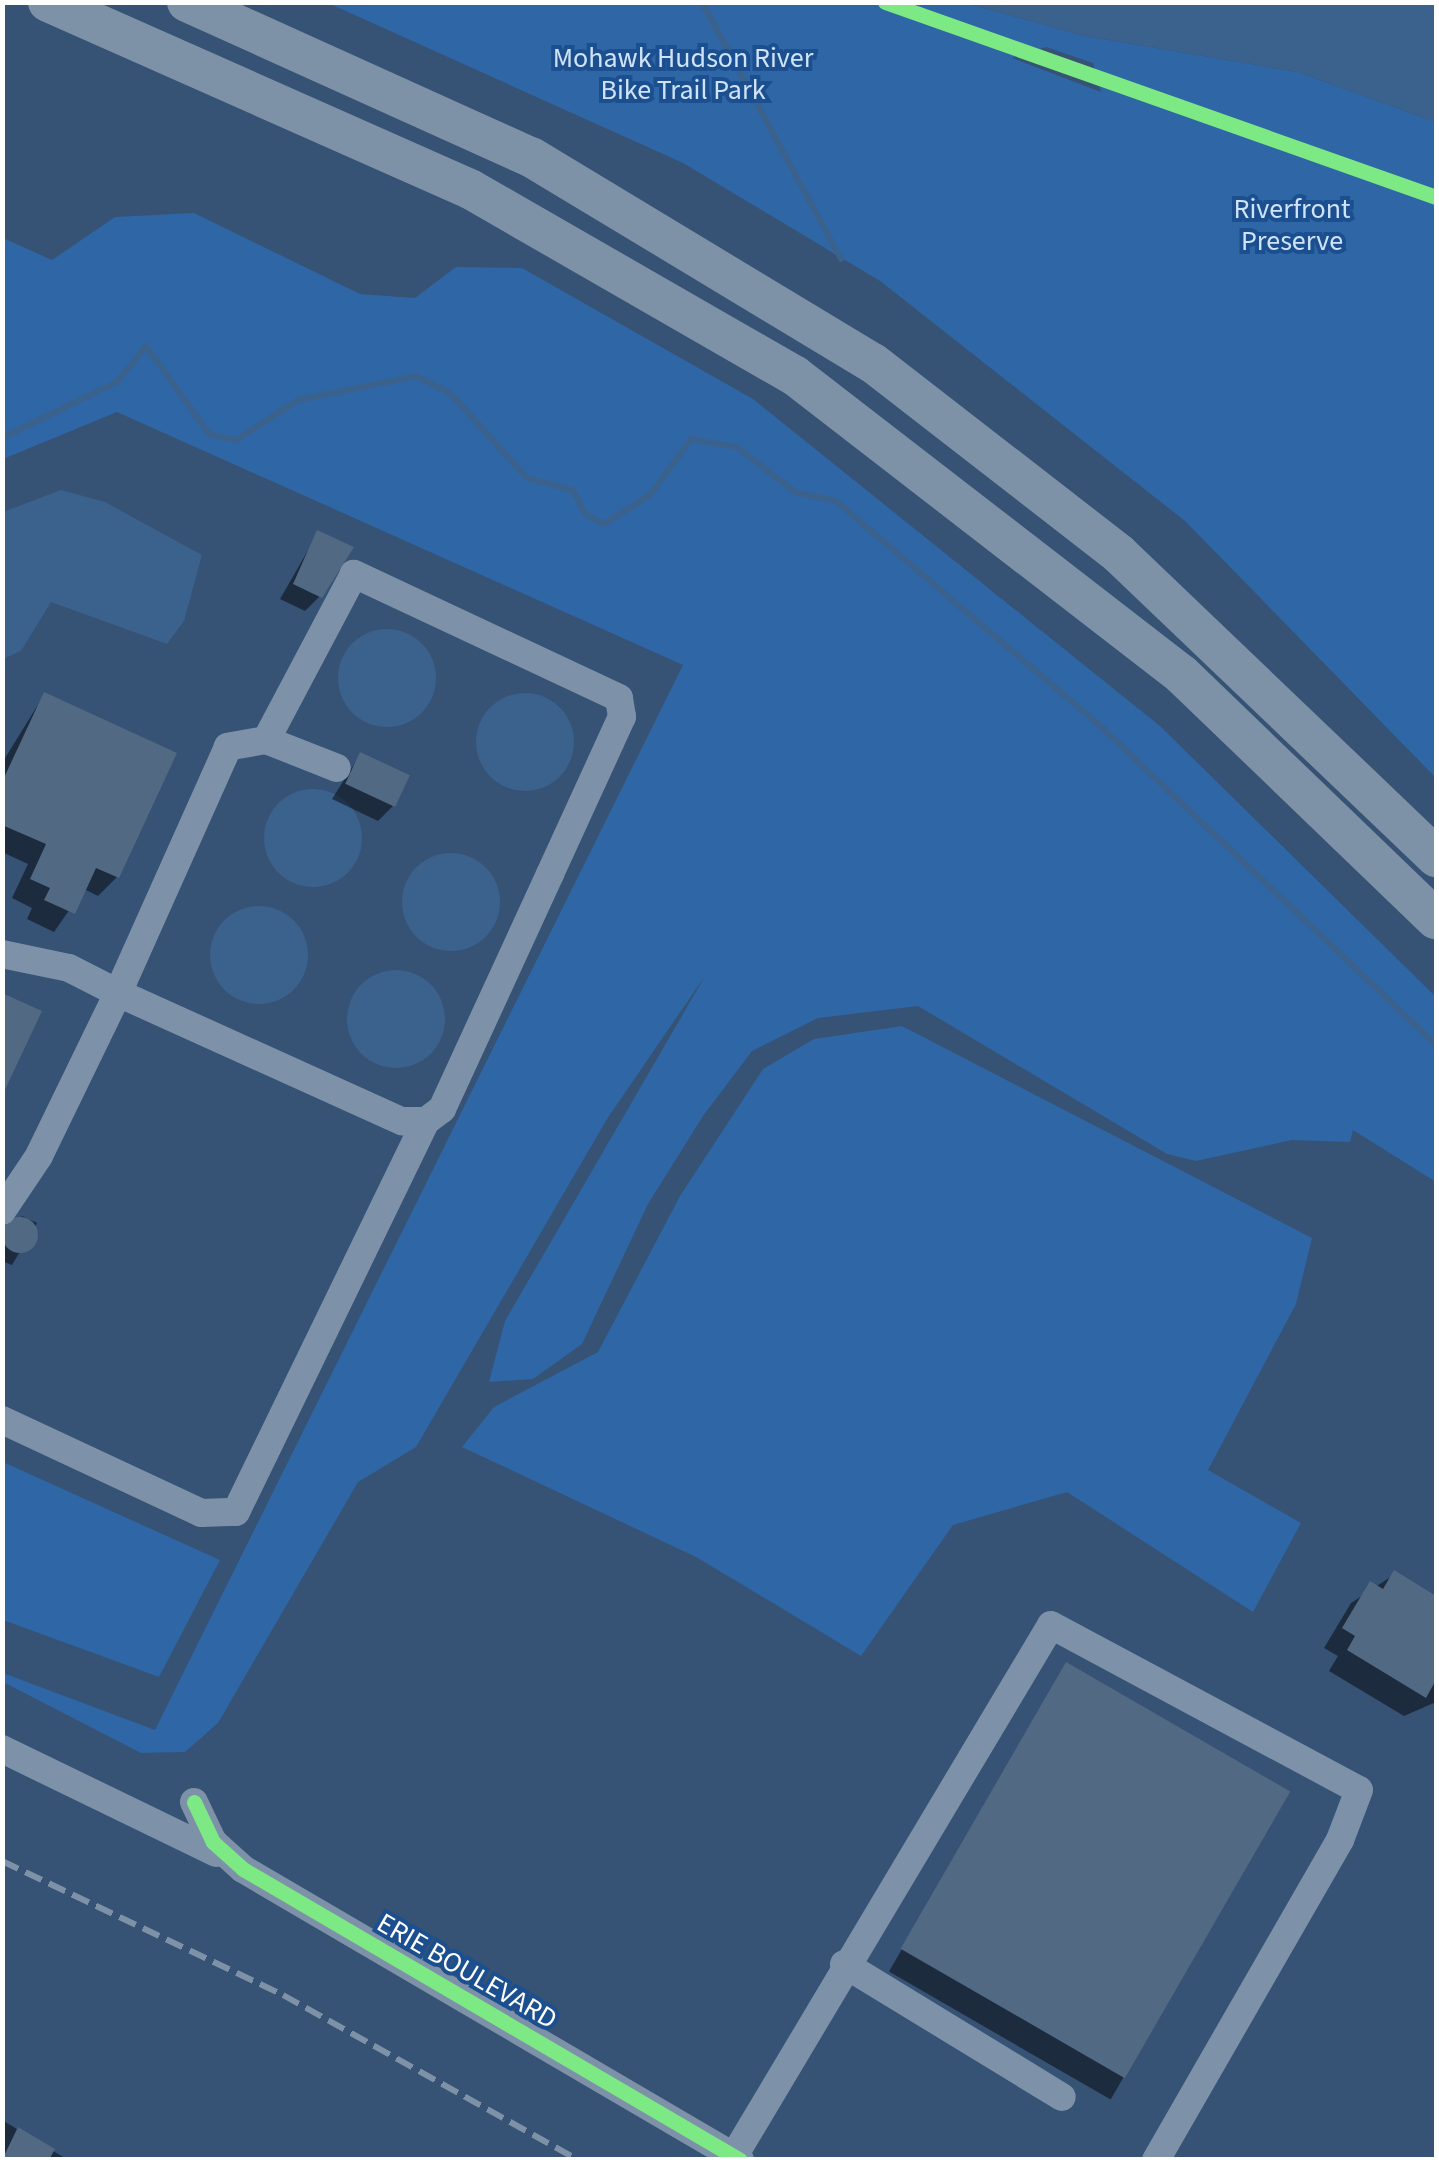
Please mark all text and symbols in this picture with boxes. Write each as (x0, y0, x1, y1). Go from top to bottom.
park label: Mohawk Hudson River Bike Trail Park (553, 41, 813, 107)
park label: Riverfront Preserve (1234, 192, 1350, 258)
street label: ERIE BOULEVARD (371, 1906, 563, 2036)

